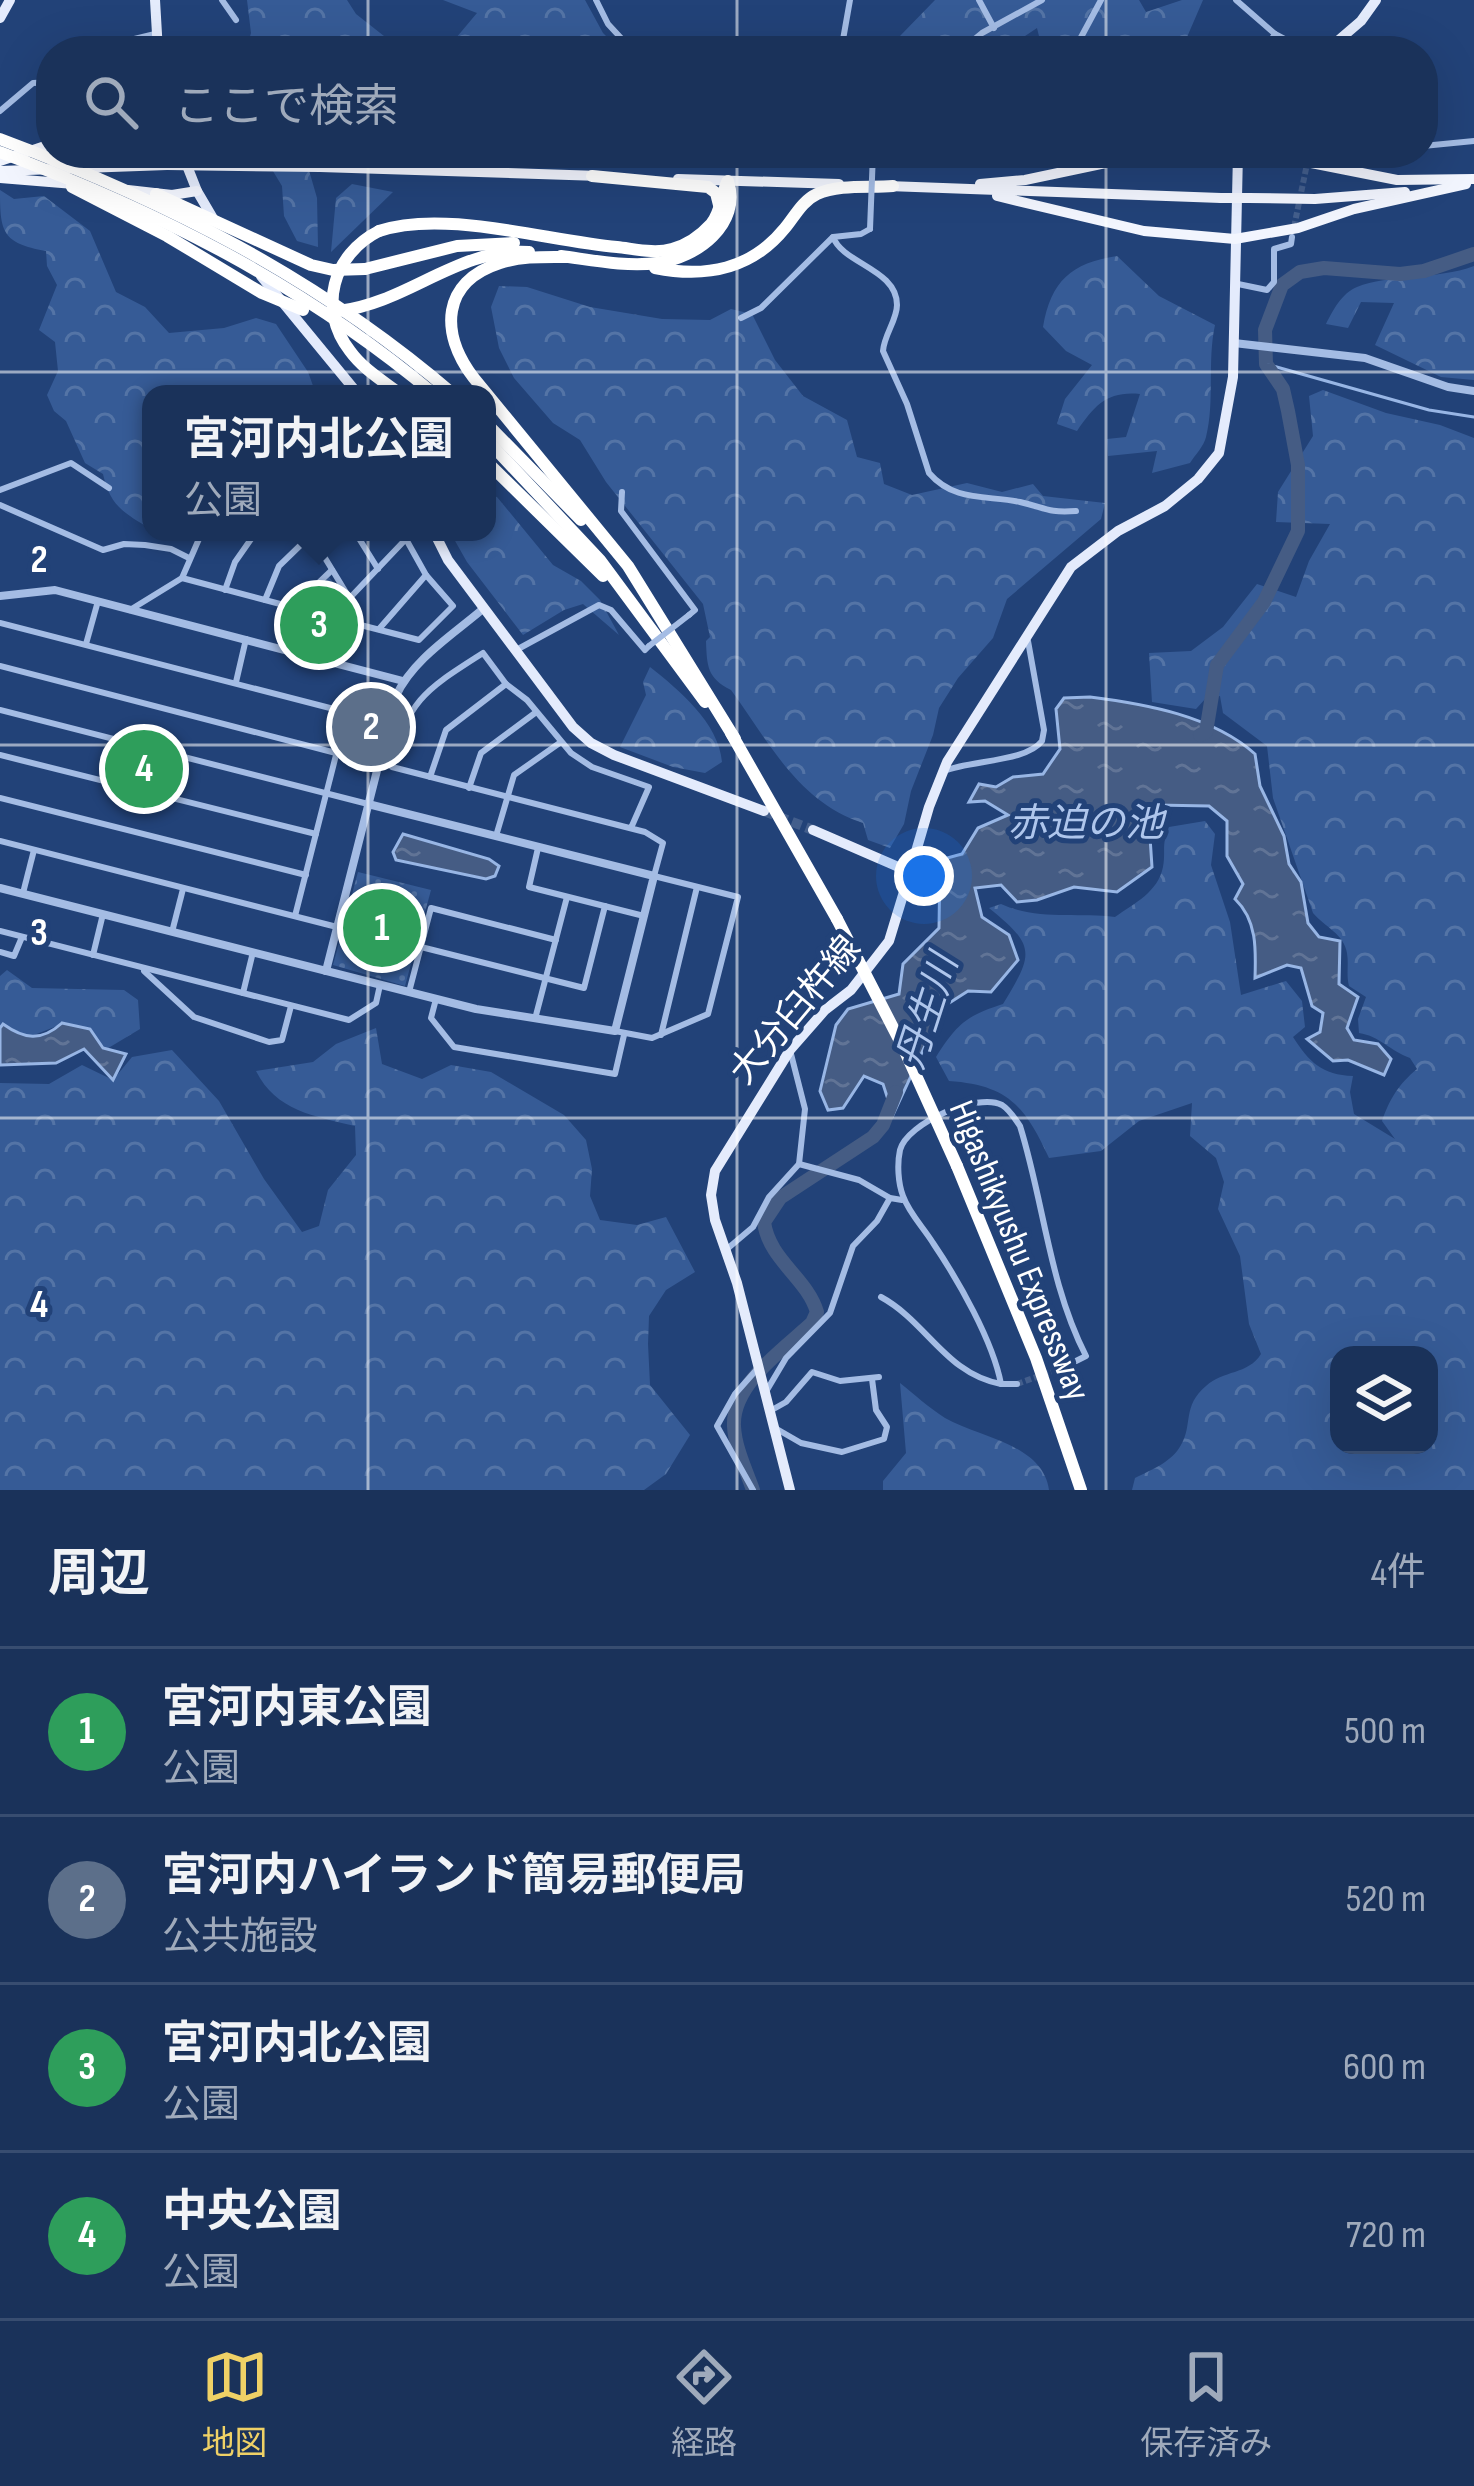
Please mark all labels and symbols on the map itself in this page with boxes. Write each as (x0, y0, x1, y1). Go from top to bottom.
text: 2 (30, 537, 48, 584)
pin: 3 (280, 580, 358, 670)
pin: 2 (332, 682, 410, 772)
pin: 4 (105, 724, 183, 814)
water label: 赤迫の池 (1008, 801, 1168, 848)
your location (894, 846, 954, 906)
pin: 1 (343, 883, 421, 973)
text: 3 (30, 910, 48, 957)
street label: 大分臼杵線 (722, 928, 870, 1093)
water label: 丹生川 (888, 945, 970, 1075)
street label: Higashikyushu Expressway (939, 1095, 1099, 1407)
text: 4 (30, 1282, 48, 1329)

